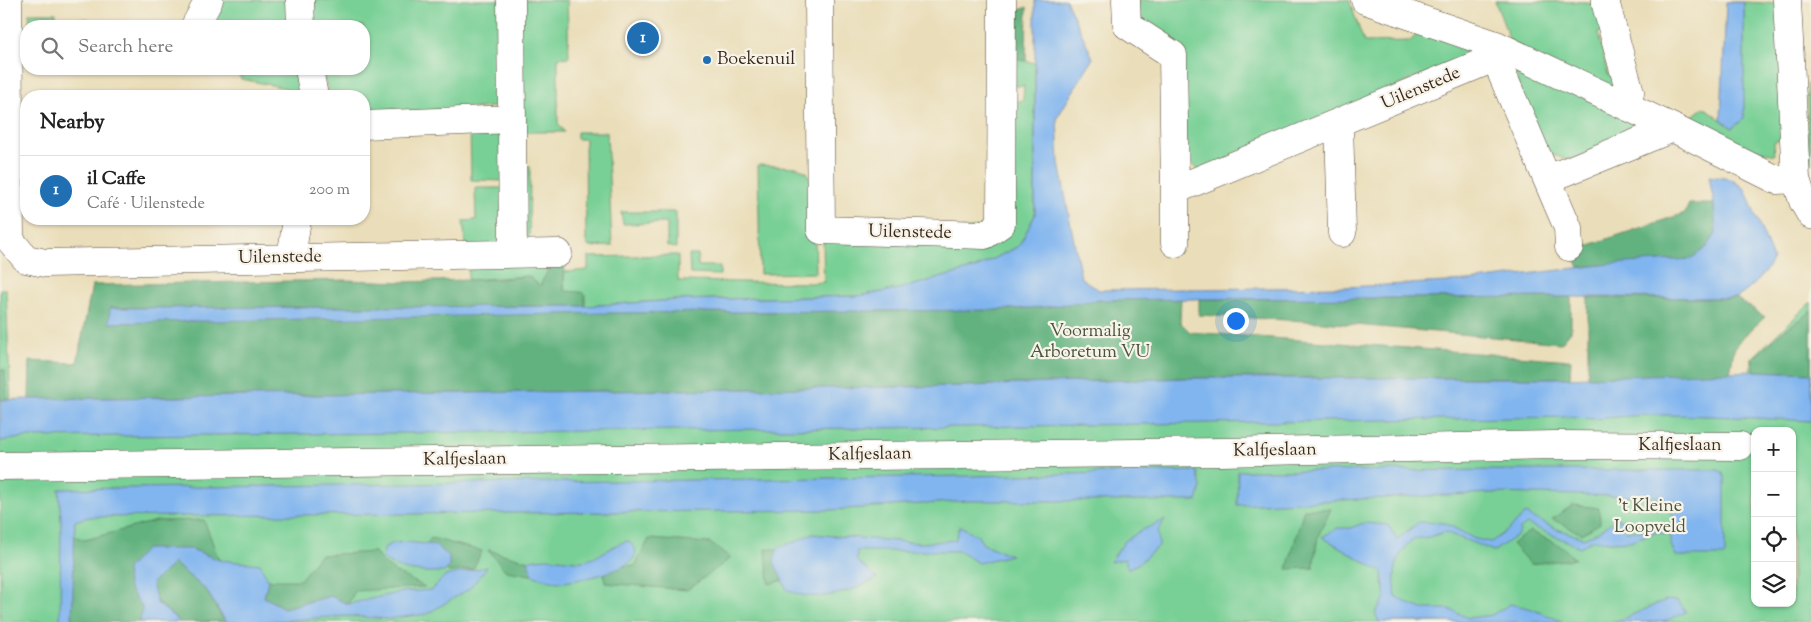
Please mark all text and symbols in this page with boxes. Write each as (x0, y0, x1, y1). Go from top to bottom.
pin: 1 (627, 19, 659, 57)
search box (20, 20, 370, 75)
icon: search (38, 34, 66, 62)
text: Search here (78, 34, 173, 61)
place label: Boekenuil (717, 47, 795, 73)
marker: Boekenuil (701, 54, 713, 66)
street label: Uilenstede (1377, 61, 1465, 117)
text: Nearby (40, 108, 105, 138)
text: il Caffe (87, 166, 146, 193)
text: 1 (53, 179, 59, 202)
text: 200 m (309, 179, 350, 202)
text: Café · Uilenstede (87, 193, 205, 216)
street label: Uilenstede (868, 219, 952, 247)
street label: Uilenstede (238, 244, 322, 272)
your location (1223, 308, 1249, 334)
park label: Voormalig Arboretum VU (1030, 319, 1150, 366)
map controls (1751, 427, 1796, 607)
button: + (1751, 427, 1796, 472)
street label: Kalfjeslaan (1638, 433, 1722, 459)
street label: Kalfjeslaan (1233, 437, 1317, 465)
street label: Kalfjeslaan (828, 441, 912, 469)
street label: Kalfjeslaan (423, 446, 507, 474)
button: − (1751, 472, 1796, 517)
park label: 't Kleine Loopveld (1614, 494, 1686, 541)
button: locate (1751, 517, 1796, 562)
button: layers (1751, 562, 1796, 607)

